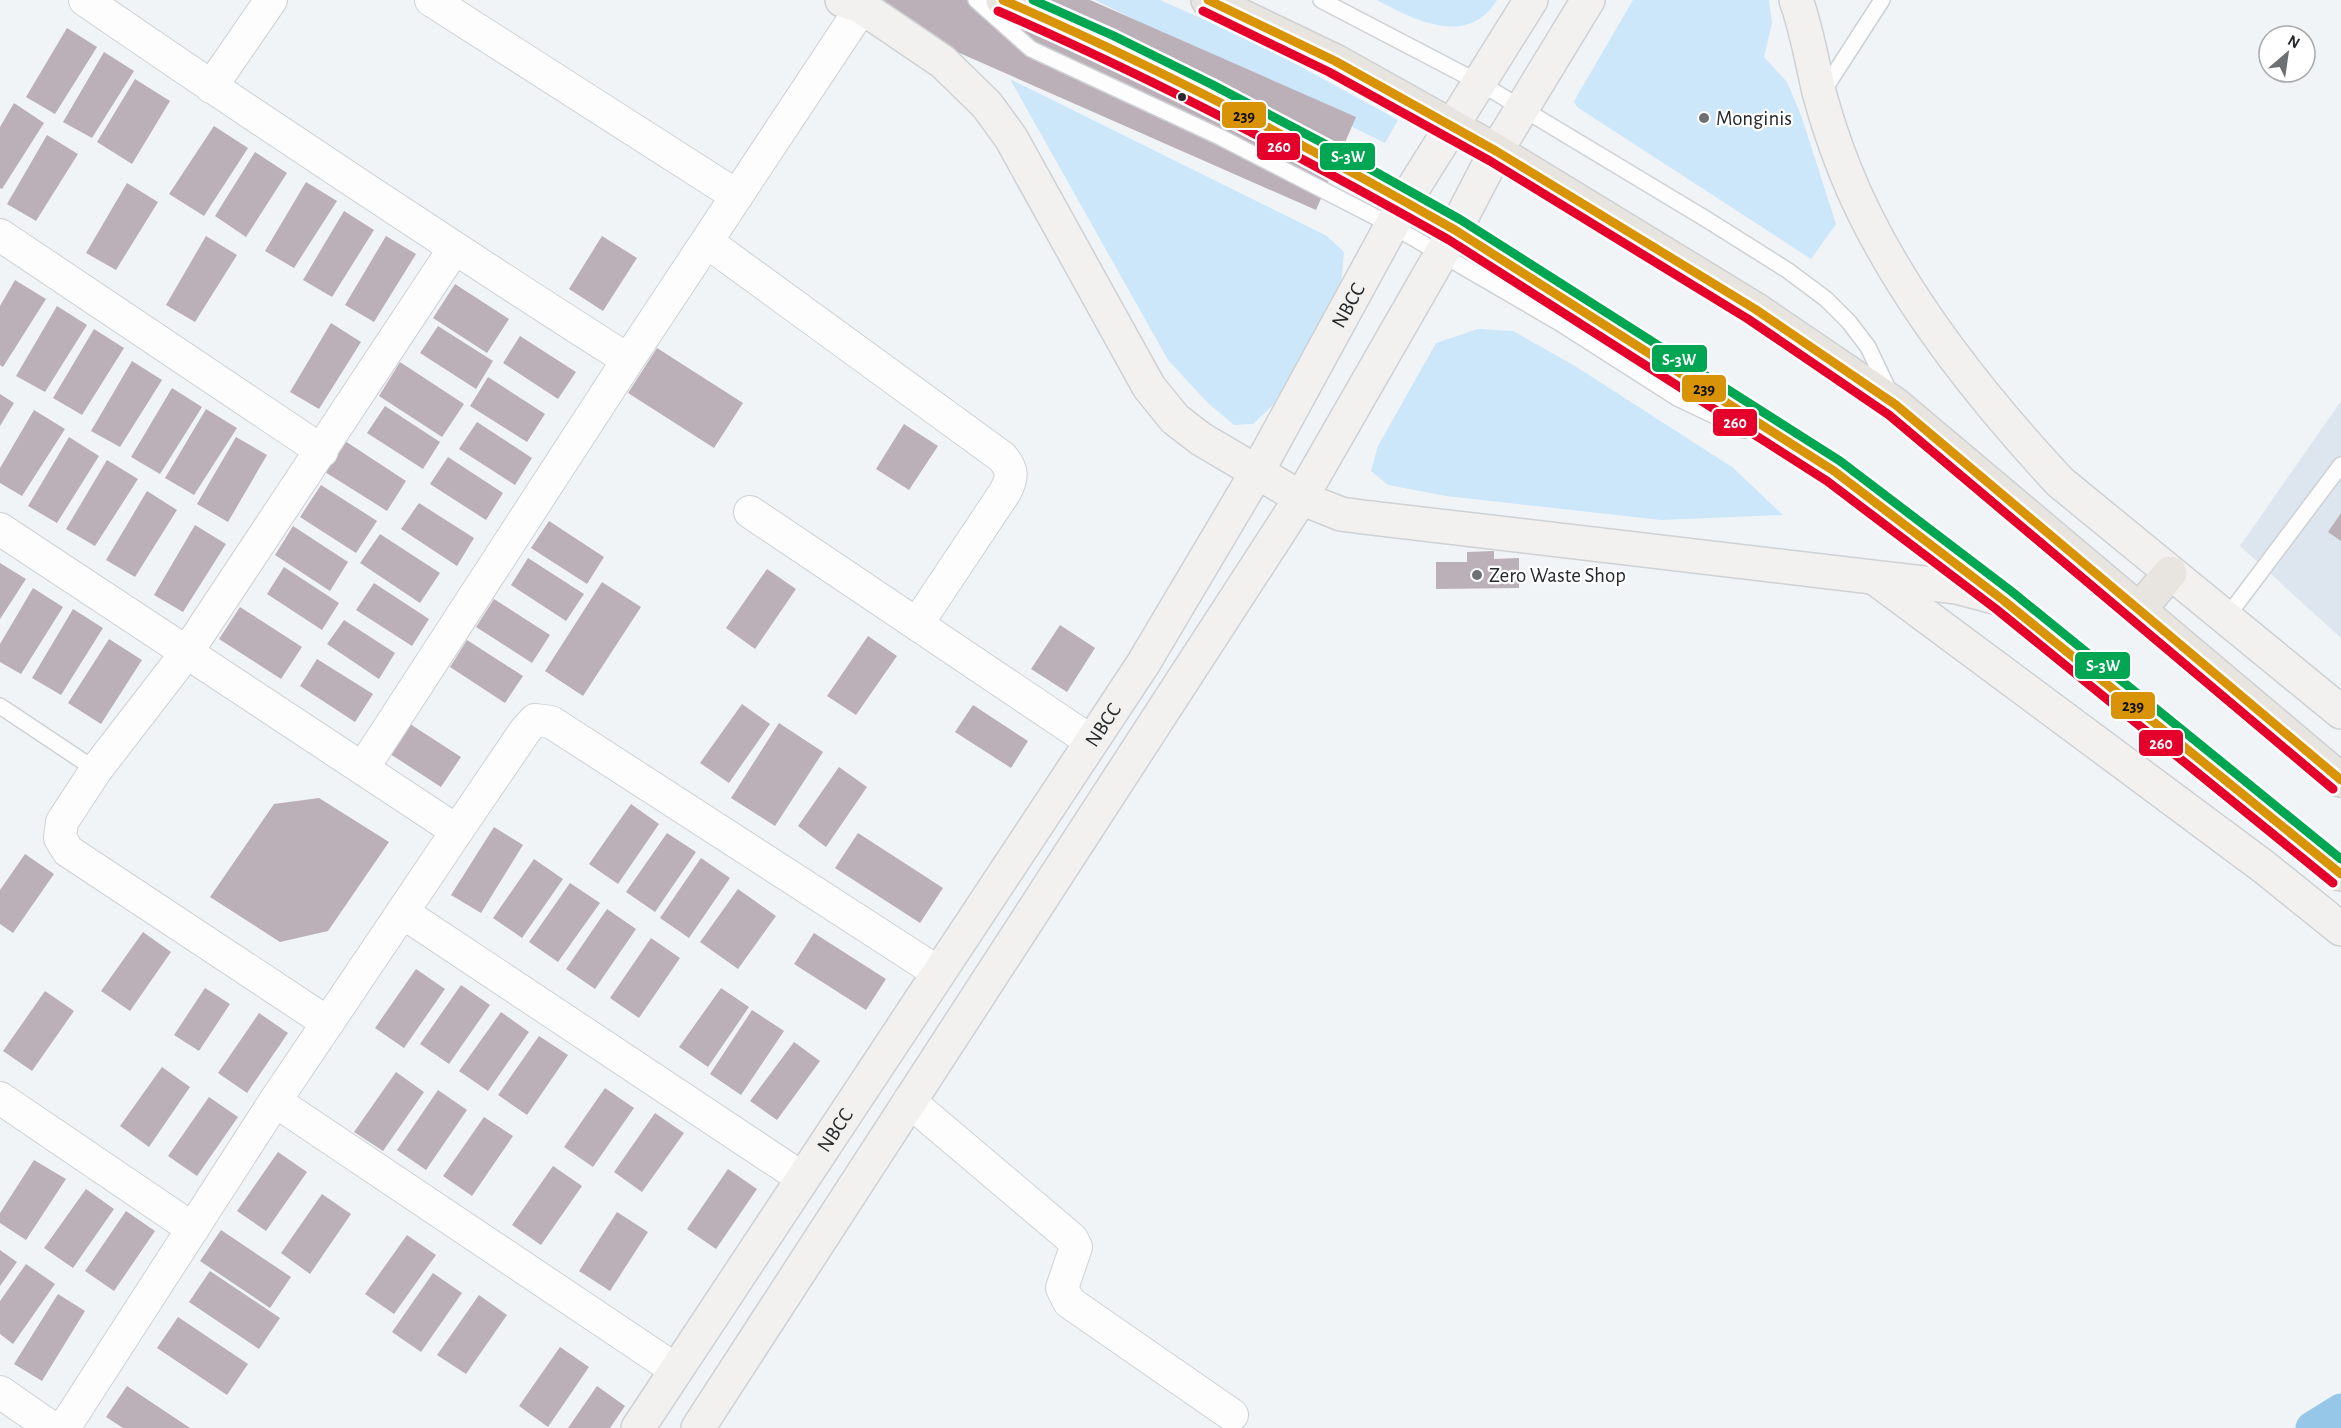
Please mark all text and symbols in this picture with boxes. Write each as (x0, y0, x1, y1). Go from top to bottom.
north arrow (2257, 24, 2317, 84)
text: N (2285, 32, 2303, 51)
unlabelled marker (1176, 91, 1188, 103)
line badge: 239 (1221, 101, 1267, 129)
text: 239 (1233, 108, 1255, 124)
place label: Monginis (1716, 108, 1792, 129)
marker: Monginis (1697, 111, 1711, 125)
line badge: 260 (1256, 132, 1301, 161)
text: 260 (1267, 139, 1291, 155)
line badge: S-3W (1319, 142, 1376, 171)
text: S-3W (1331, 149, 1366, 165)
street label: NBCC (1328, 280, 1369, 331)
line badge: S-3W (1651, 344, 1708, 373)
text: S-3W (1662, 352, 1697, 368)
line badge: 239 (1681, 374, 1727, 403)
text: 239 (1693, 381, 1715, 397)
line badge: 260 (1712, 408, 1758, 437)
text: 260 (1723, 415, 1747, 431)
place label: Zero Waste Shop (1489, 565, 1626, 586)
marker: Zero Waste Shop (1470, 568, 1484, 582)
line badge: S-3W (2074, 651, 2131, 680)
text: S-3W (2086, 658, 2121, 674)
line badge: 239 (2110, 691, 2156, 720)
text: 239 (2122, 698, 2144, 714)
street label: NBCC (1081, 699, 1125, 751)
line badge: 260 (2138, 729, 2184, 757)
text: 260 (2149, 736, 2173, 752)
street label: NBCC (813, 1105, 857, 1156)

